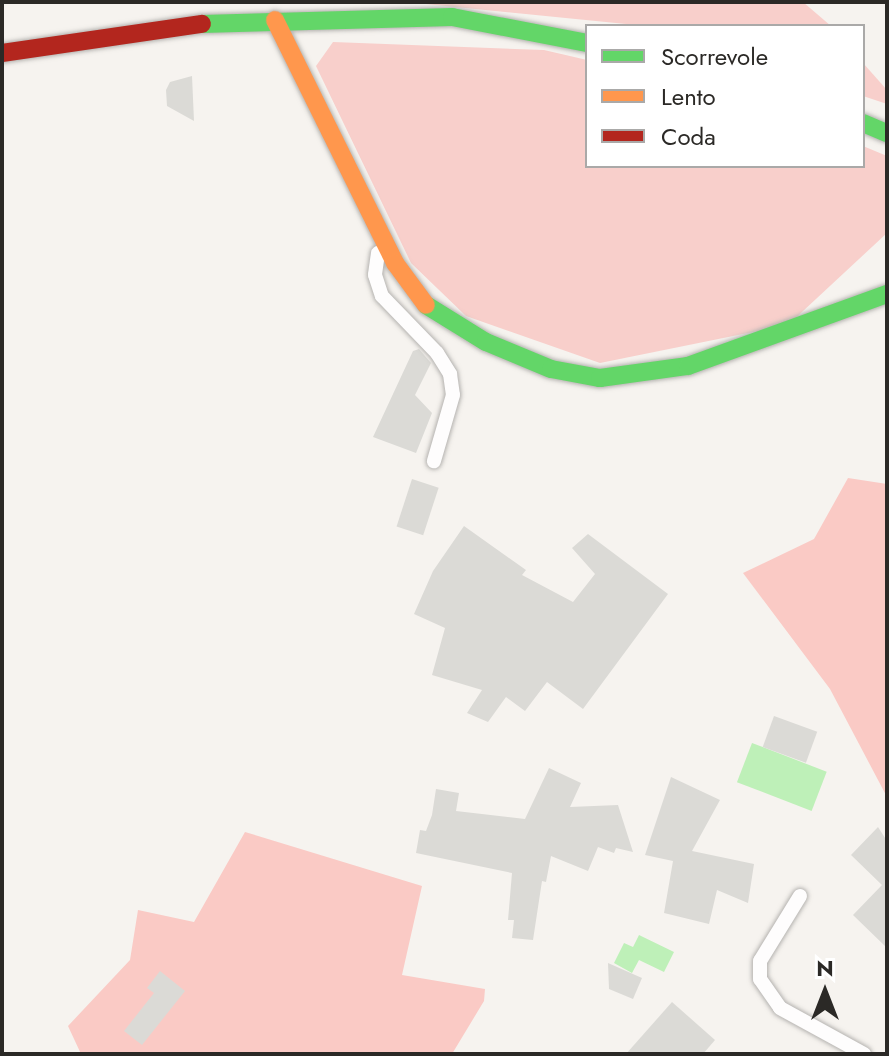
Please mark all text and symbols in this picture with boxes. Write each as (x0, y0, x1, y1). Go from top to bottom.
legend (585, 24, 865, 168)
text: Scorrevole (661, 39, 768, 74)
text: Lento (661, 79, 716, 114)
text: Coda (661, 119, 716, 154)
north arrow (785, 952, 865, 1032)
text: N (816, 952, 834, 984)

